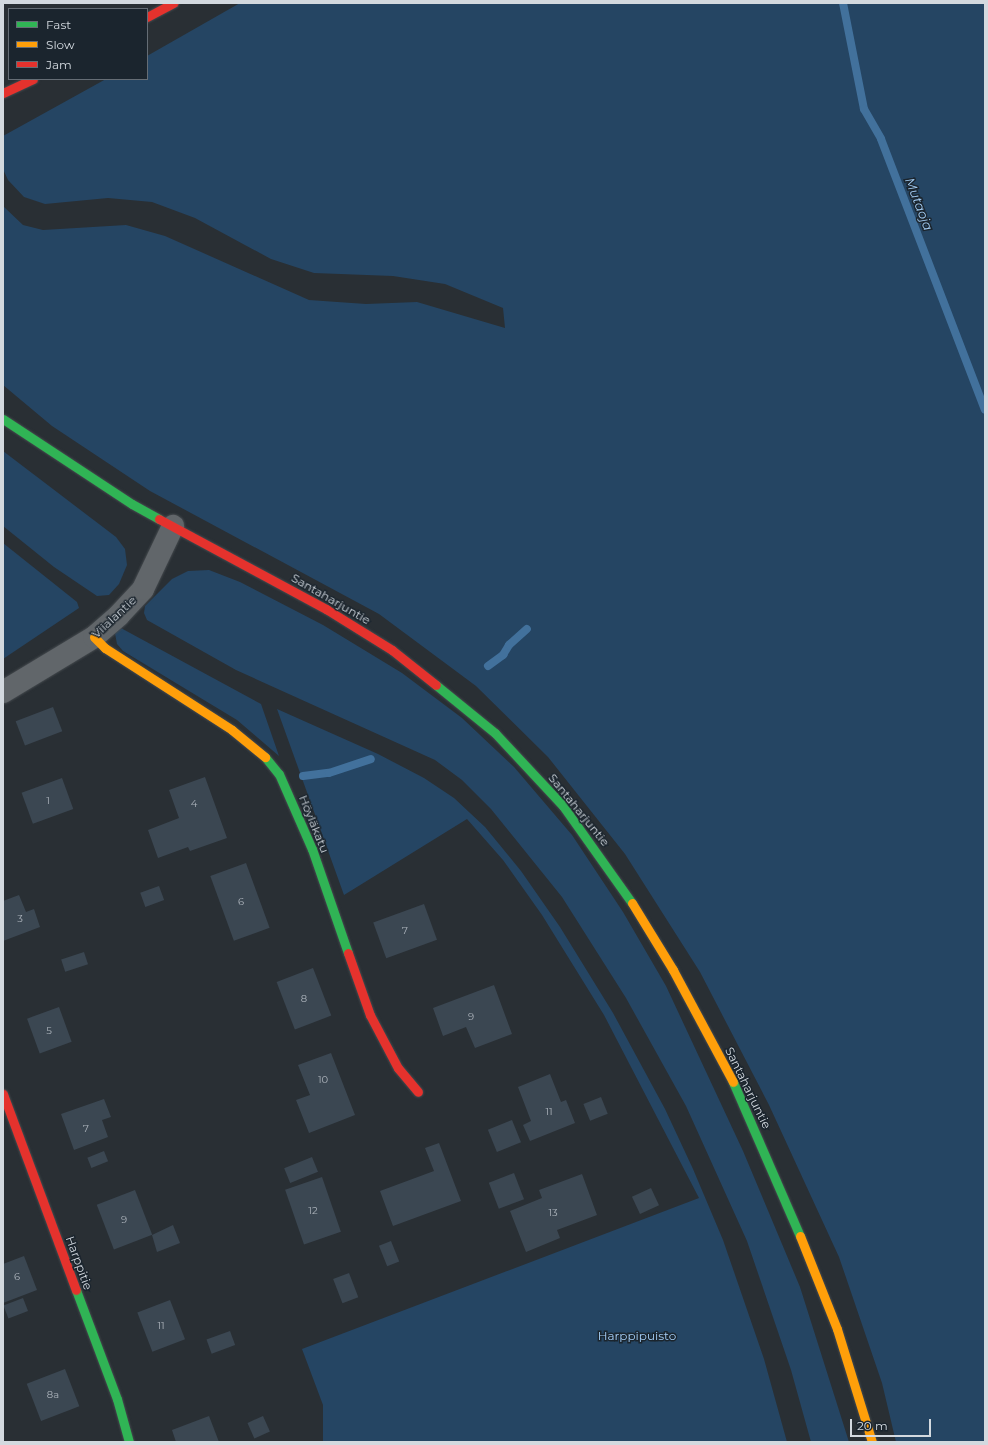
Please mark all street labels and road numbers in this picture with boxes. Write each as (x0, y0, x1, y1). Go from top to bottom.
street label: Santaharjuntie (289, 570, 373, 628)
street label: Viialantie (89, 593, 139, 641)
street label: Santaharjuntie (545, 771, 613, 849)
street label: Höyläkatu (296, 793, 332, 855)
street label: Santaharjuntie (722, 1045, 774, 1131)
street label: Harppitie (63, 1234, 95, 1292)

